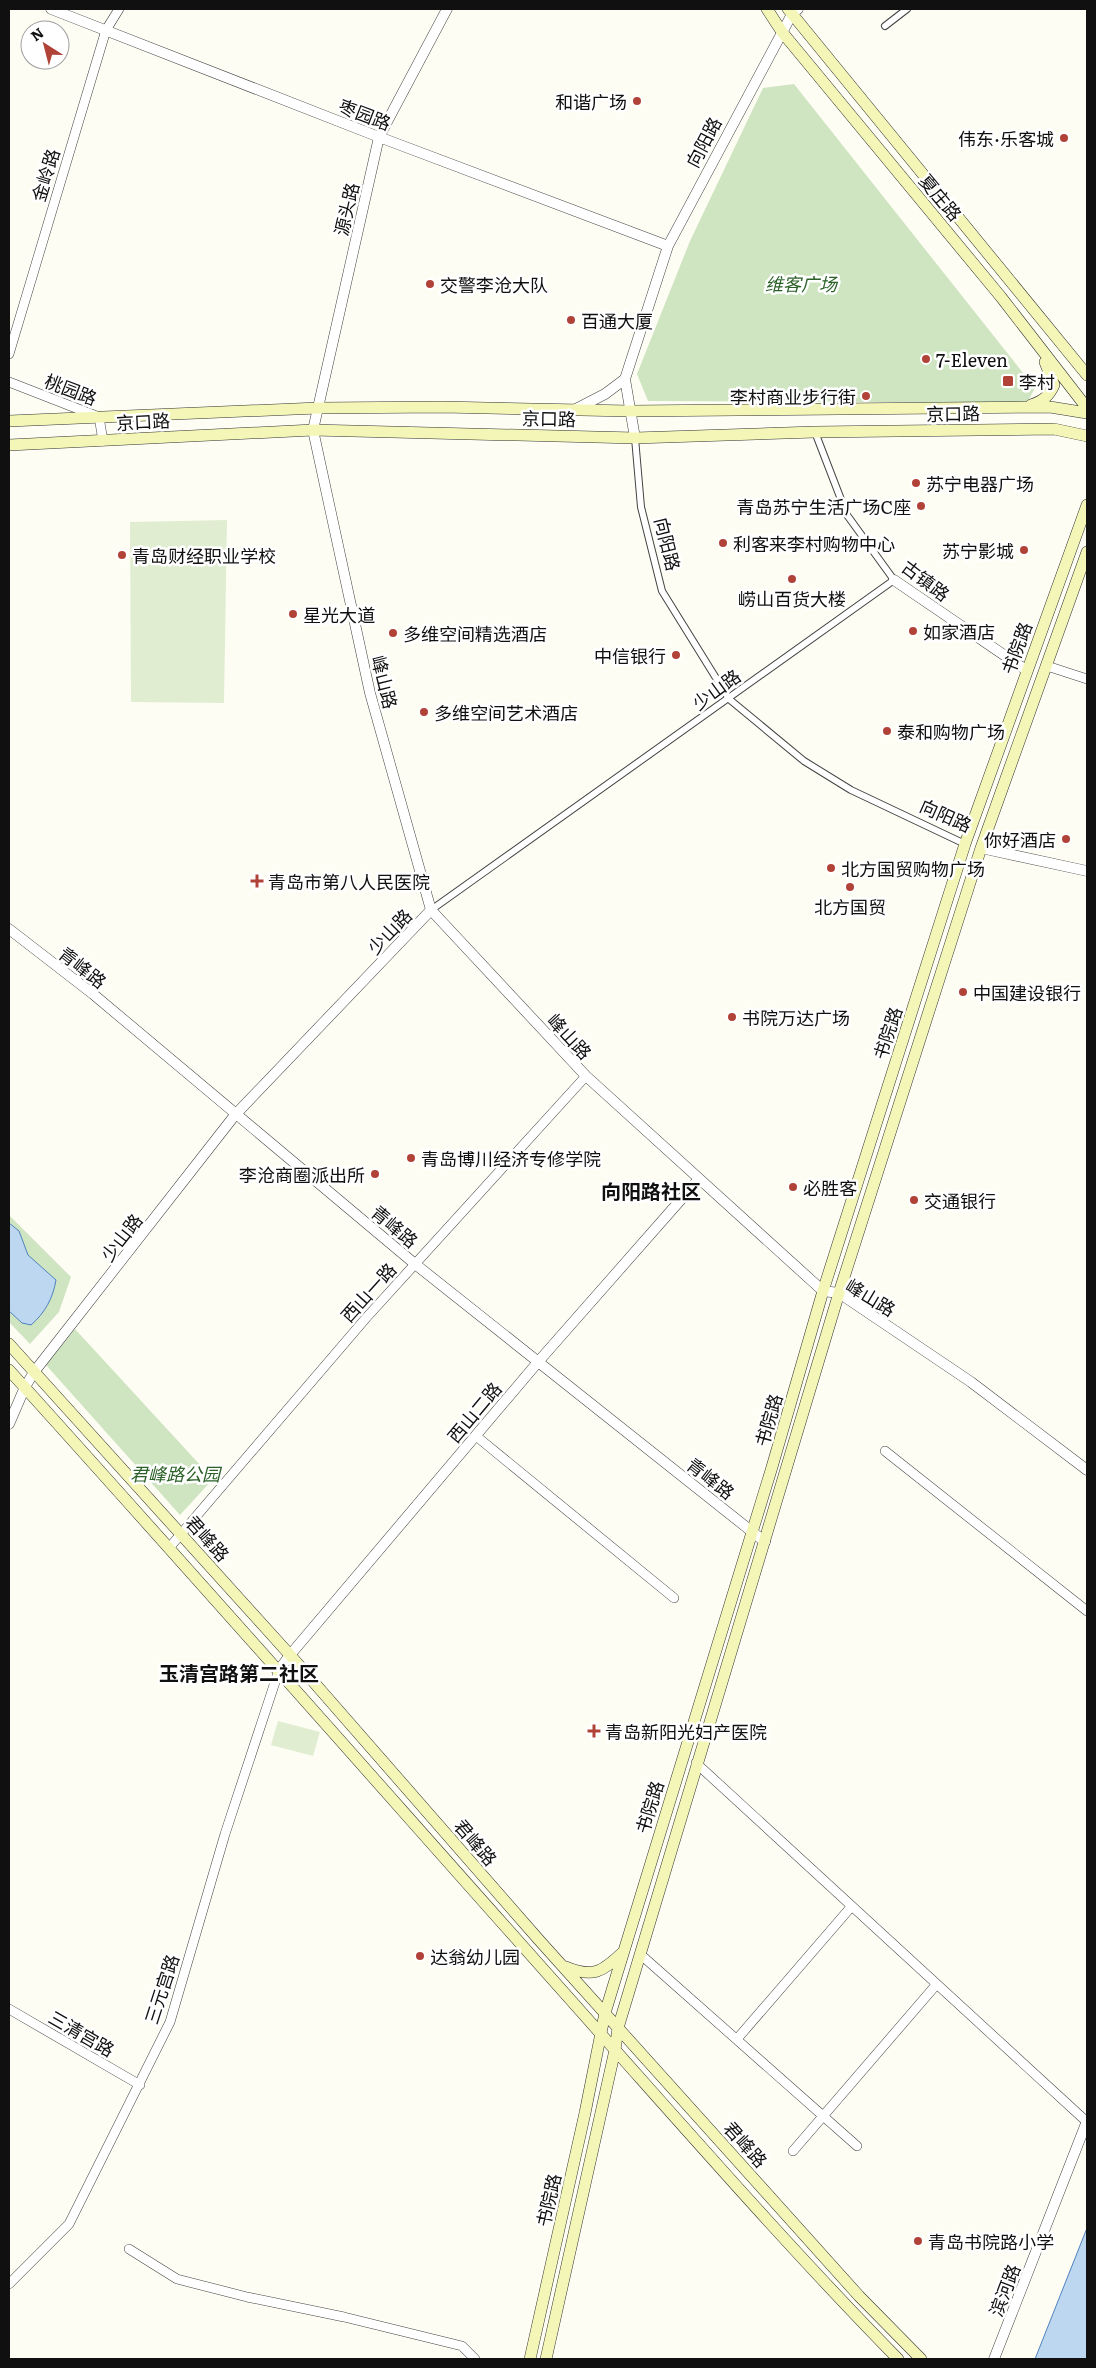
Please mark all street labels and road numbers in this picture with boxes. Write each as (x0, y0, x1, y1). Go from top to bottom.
street label: 枣园路 (335, 92, 395, 136)
street label: 向阳路 (678, 112, 728, 172)
street label: 金岭路 (24, 145, 66, 205)
street label: 夏庄路 (913, 168, 969, 226)
street label: 源头路 (327, 180, 365, 238)
street label: 桃园路 (41, 367, 101, 411)
street label: 京口路 (926, 399, 980, 427)
street label: 京口路 (522, 404, 576, 432)
street label: 京口路 (115, 406, 171, 436)
street label: 向阳路 (648, 515, 688, 573)
street label: 古镇路 (896, 553, 956, 607)
street label: 书院路 (994, 618, 1038, 678)
street label: 峰山路 (365, 653, 405, 711)
street label: 少山路 (686, 662, 746, 716)
street label: 向阳路 (916, 792, 976, 838)
street label: 少山路 (361, 902, 417, 960)
street label: 青峰路 (53, 940, 113, 994)
street label: 书院路 (866, 1003, 908, 1063)
street label: 峰山路 (542, 1007, 598, 1065)
street label: 青峰路 (366, 1198, 424, 1254)
street label: 少山路 (94, 1207, 148, 1267)
street label: 西山一路 (334, 1256, 402, 1328)
street label: 峰山路 (841, 1272, 901, 1322)
street label: 西山二路 (441, 1376, 507, 1448)
street label: 书院路 (748, 1390, 788, 1450)
street label: 青峰路 (681, 1451, 741, 1505)
street label: 君峰路 (180, 1509, 236, 1567)
street label: 书院路 (628, 1777, 670, 1837)
street label: 君峰路 (448, 1813, 504, 1871)
street label: 三元宫路 (137, 1951, 185, 2027)
street label: 三清宫路 (44, 2003, 120, 2063)
street label: 君峰路 (718, 2115, 774, 2173)
street label: 书院路 (529, 2171, 567, 2229)
street label: 滨河路 (982, 2260, 1026, 2320)

